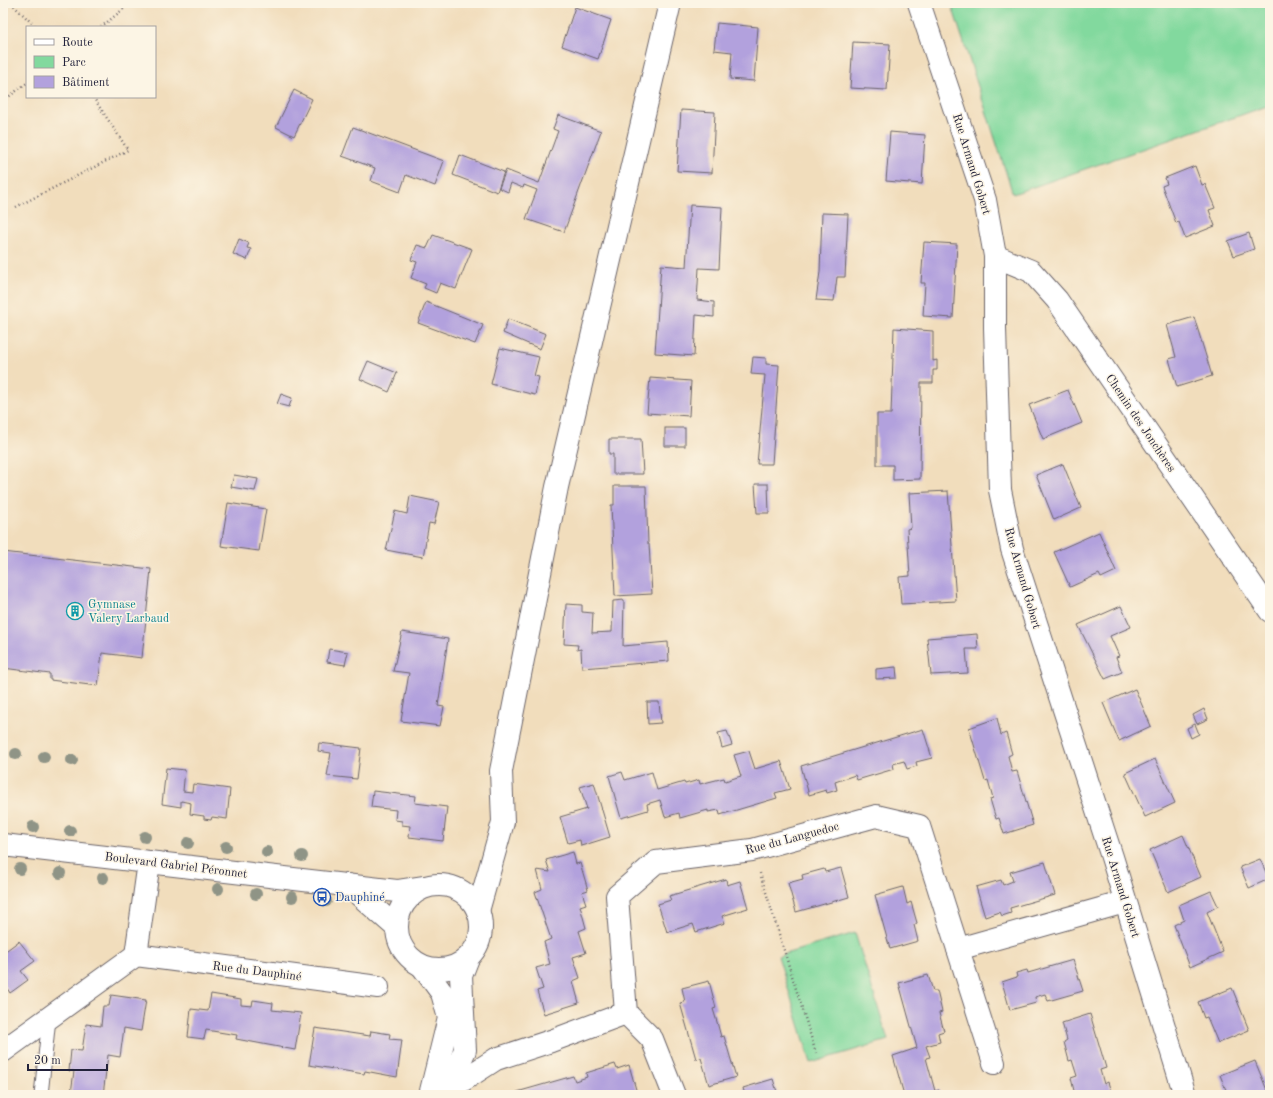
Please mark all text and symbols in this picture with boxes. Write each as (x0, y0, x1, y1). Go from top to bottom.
legend (26, 26, 156, 98)
text: Route (62, 37, 93, 49)
text: Parc (62, 57, 86, 69)
text: Bâtiment (62, 77, 109, 89)
street label: Rue Armand Gobert (950, 112, 992, 216)
street label: Chemin des Jonchères (1103, 373, 1177, 475)
street label: Rue Armand Gobert (1002, 526, 1042, 630)
place label: Gymnase Valery Larbaud (88, 599, 169, 625)
building icon: Gymnase Valery Larbaud (65, 601, 85, 621)
street label: Rue du Languedoc (744, 821, 840, 857)
street label: Rue Armand Gobert (1099, 835, 1141, 939)
street label: Boulevard Gabriel Péronnet (104, 851, 248, 881)
bus stop icon: Dauphiné (312, 887, 332, 907)
place label: Dauphiné (335, 892, 385, 904)
street label: Rue du Dauphiné (212, 961, 303, 983)
scale bar (28, 1046, 107, 1072)
text: 20 m (34, 1055, 61, 1067)

